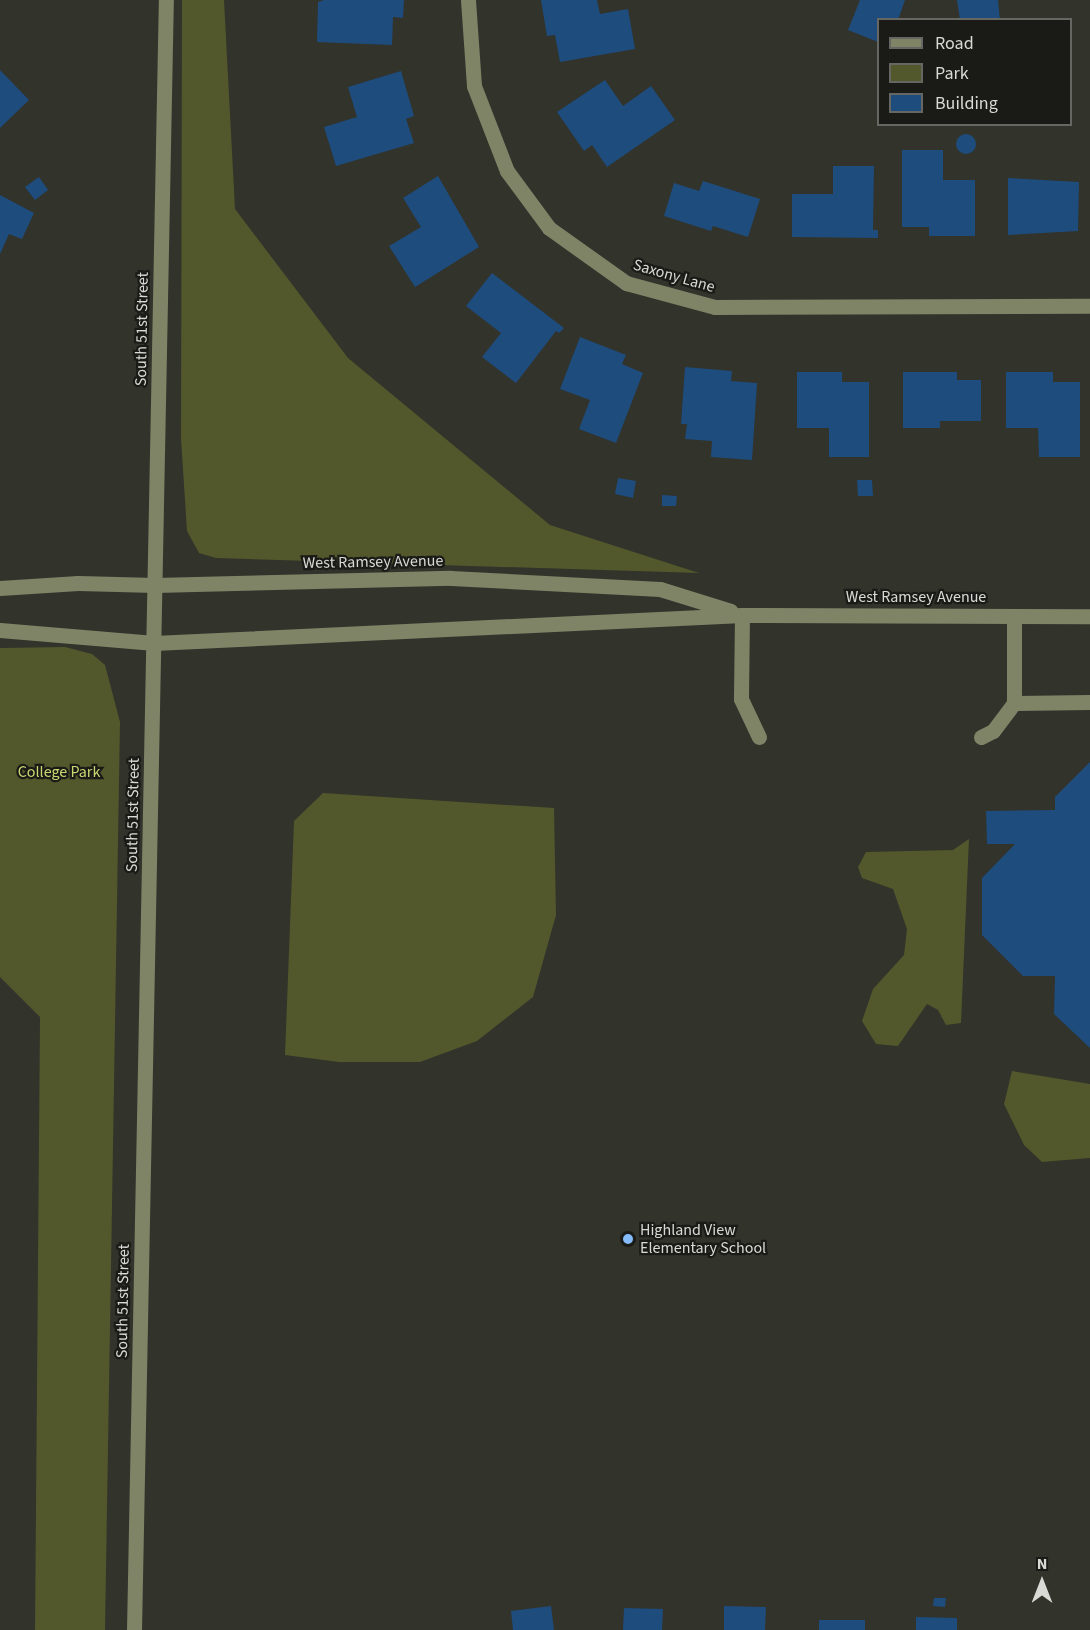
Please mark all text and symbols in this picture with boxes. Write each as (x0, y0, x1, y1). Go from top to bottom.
legend (877, 18, 1072, 126)
text: Road (935, 31, 974, 56)
text: Park (935, 61, 969, 86)
text: Building (935, 91, 998, 116)
street label: Saxony Lane (631, 255, 717, 297)
street label: South 51st Street (131, 272, 153, 386)
street label: West Ramsey Avenue (303, 551, 443, 573)
street label: West Ramsey Avenue (846, 587, 986, 607)
street label: South 51st Street (122, 758, 144, 872)
park label: College Park (18, 762, 100, 782)
place label: Highland View Elementary School (640, 1220, 766, 1258)
marker: Highland View Elementary School (621, 1232, 635, 1246)
street label: South 51st Street (112, 1244, 134, 1358)
north arrow (1012, 1552, 1072, 1612)
text: N (1037, 1553, 1047, 1575)

